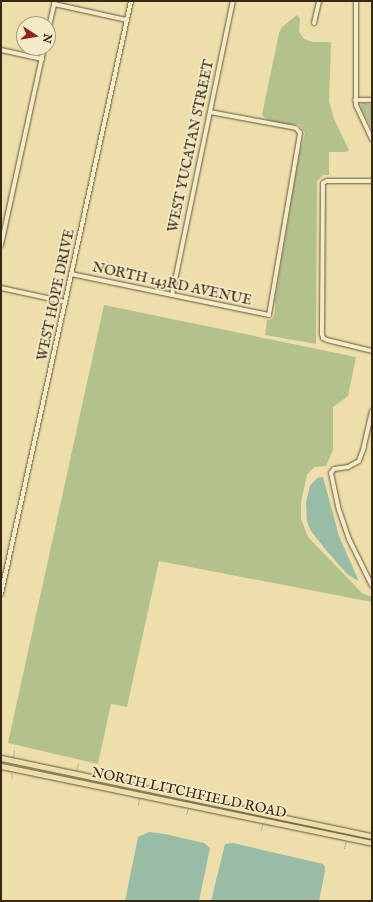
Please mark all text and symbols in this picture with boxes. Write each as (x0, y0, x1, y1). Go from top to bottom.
north arrow (16, 16, 56, 56)
text: N (39, 32, 55, 44)
street label: WEST YUCATAN STREET (164, 58, 218, 234)
street label: WEST HOPE DRIVE (34, 228, 78, 362)
street label: NORTH 143RD AVENUE (91, 259, 253, 309)
street label: NORTH LITCHFIELD ROAD (90, 764, 288, 822)

